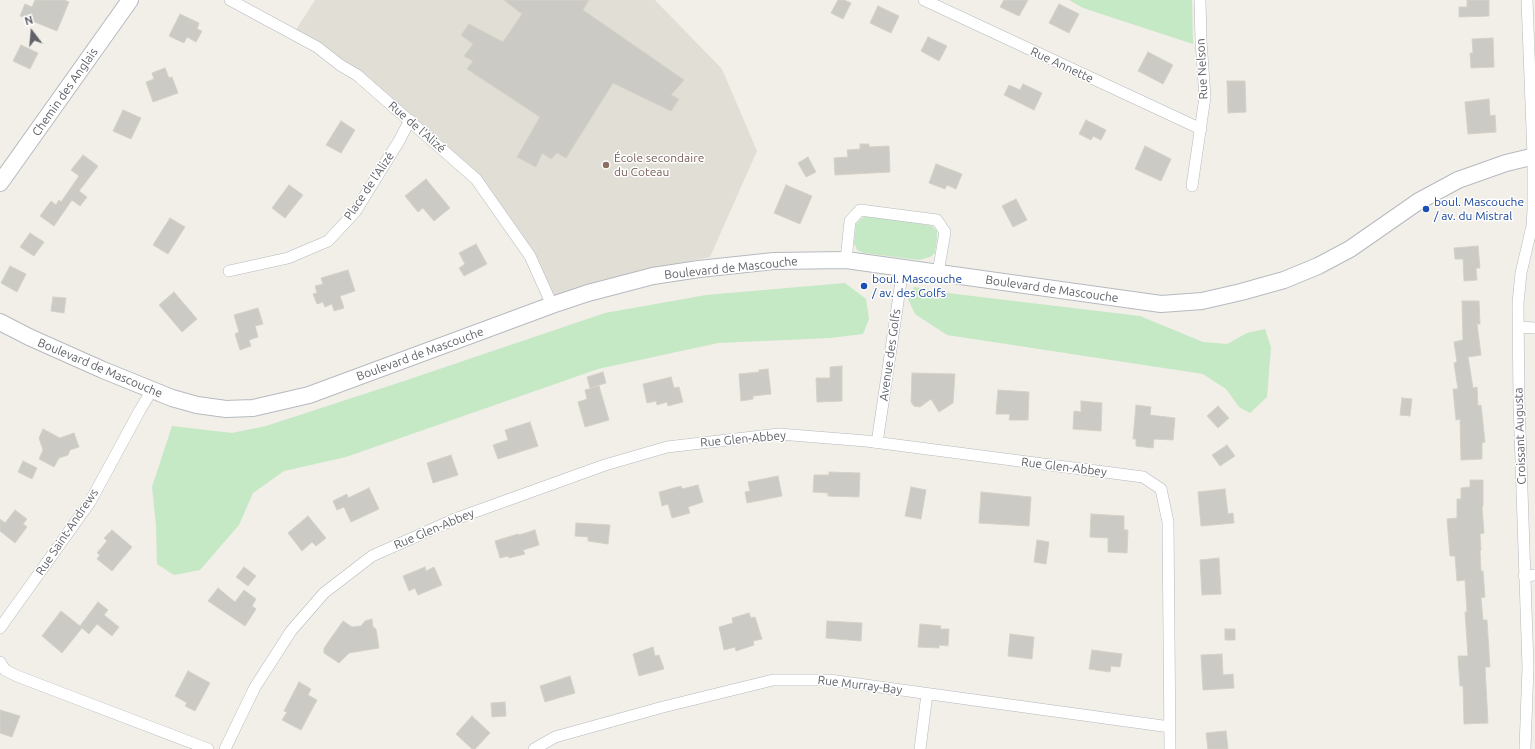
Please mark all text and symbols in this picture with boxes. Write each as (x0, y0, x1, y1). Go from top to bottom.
north arrow (12, 12, 52, 52)
text: N (23, 14, 34, 27)
street label: Rue Nelson (1193, 38, 1211, 100)
street label: Rue Annette (1028, 44, 1096, 86)
street label: Chemin des Anglais (29, 45, 101, 139)
street label: Rue de l'Alizé (385, 98, 449, 156)
street label: Place de l'Alizé (341, 149, 397, 223)
place label: École secondaire du Coteau (614, 151, 704, 179)
marker: École secondaire du Coteau (601, 160, 611, 170)
place label: boul. Mascouche / av. du Mistral (1434, 195, 1524, 223)
marker: boul. Mascouche / av. du Mistral (1421, 204, 1431, 214)
street label: Boulevard de Mascouche (663, 254, 799, 282)
place label: boul. Mascouche / av. des Golfs (872, 272, 962, 300)
street label: Boulevard de Mascouche (985, 273, 1119, 305)
marker: boul. Mascouche / av. des Golfs (859, 281, 869, 291)
street label: Avenue des Golfs (876, 308, 904, 402)
street label: Boulevard de Mascouche (354, 324, 486, 384)
street label: Boulevard de Mascouche (35, 335, 165, 401)
street label: Croissant Augusta (1511, 387, 1529, 485)
street label: Rue Glen-Abbey (700, 428, 786, 450)
street label: Rue Glen-Abbey (1020, 455, 1108, 479)
street label: Rue Saint-Andrews (33, 486, 101, 578)
street label: Rue Glen-Abbey (392, 506, 476, 552)
street label: Rue Murray-Bay (817, 673, 903, 697)

